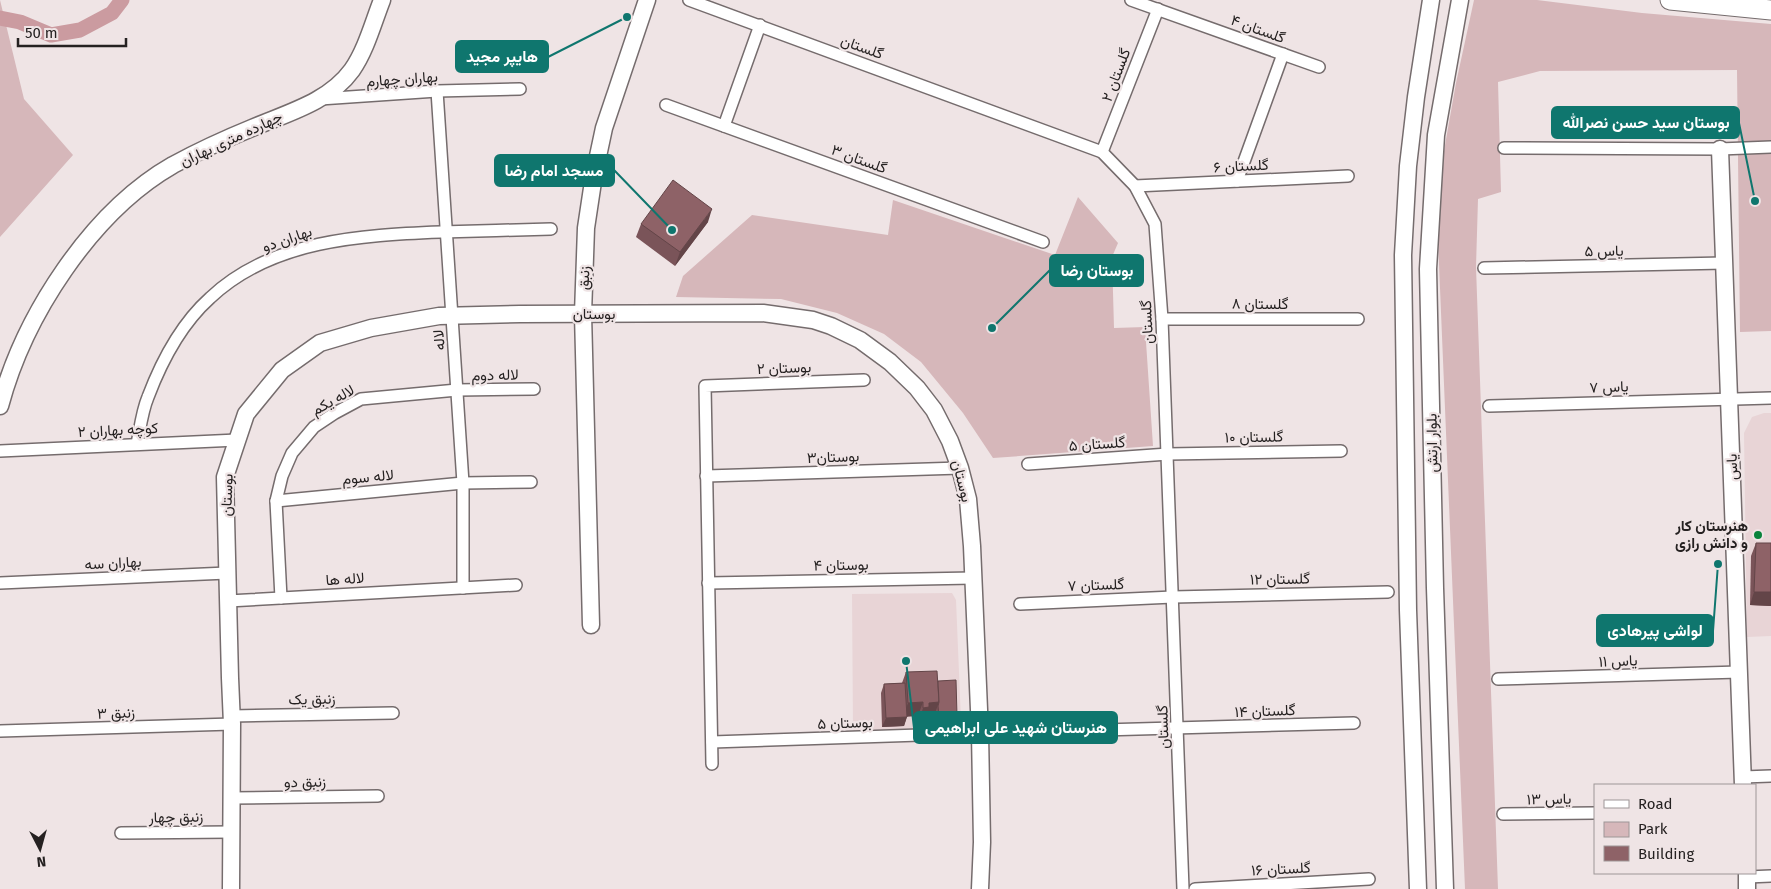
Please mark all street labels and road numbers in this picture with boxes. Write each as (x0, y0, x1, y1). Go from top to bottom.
street label: گلستان ۴ (1228, 11, 1288, 47)
street label: گلستان (838, 31, 886, 63)
street label: گلستان ۲ (1098, 45, 1135, 104)
street label: بهاران چهارم (366, 68, 439, 91)
street label: چهارده متری بهاران (177, 107, 285, 171)
street label: گلستان ۳ (829, 141, 890, 177)
street label: گلستان ۶ (1213, 156, 1269, 176)
street label: بهاران دو (260, 222, 314, 256)
street label: یاس ۵ (1584, 242, 1624, 261)
street label: زنبق (575, 266, 594, 290)
street label: گلستان ۸ (1232, 295, 1289, 313)
street label: گلستان (1137, 299, 1157, 344)
street label: بوستان (573, 305, 615, 323)
street label: لاله (429, 329, 449, 351)
street label: بوستان ۲ (756, 358, 812, 378)
street label: لاله دوم (471, 366, 519, 385)
street label: یاس ۷ (1589, 377, 1629, 398)
street label: لاله یکم (308, 381, 358, 420)
street label: بلوار ارتش (1422, 413, 1443, 473)
street label: کوچه بهاران ۲ (77, 419, 159, 442)
street label: گلستان ۱۰ (1225, 427, 1284, 447)
street label: گلستان ۵ (1068, 433, 1126, 455)
street label: بوستان۳ (806, 447, 860, 467)
street label: یاس (1723, 453, 1742, 480)
street label: بوستان (948, 458, 976, 504)
street label: لاله سوم (341, 466, 395, 489)
street label: بوستان (217, 473, 237, 517)
street label: بهاران سه (84, 553, 142, 573)
street label: بوستان ۴ (813, 556, 869, 574)
street label: لاله ها (325, 569, 365, 589)
street label: گلستان ۱۲ (1250, 569, 1311, 589)
street label: گلستان ۷ (1067, 575, 1125, 595)
street label: یاس ۱۱ (1598, 651, 1638, 672)
street label: زنبق یک (288, 690, 336, 709)
street label: گلستان ۱۴ (1234, 701, 1296, 721)
street label: زنبق ۳ (97, 703, 135, 724)
street label: گلستان (1153, 704, 1173, 749)
street label: بوستان ۵ (817, 713, 873, 733)
street label: زنبق دو (284, 773, 326, 792)
street label: یاس ۱۳ (1527, 790, 1571, 809)
street label: زنبق چهار (147, 808, 204, 827)
street label: گلستان ۱۶ (1251, 858, 1312, 880)

